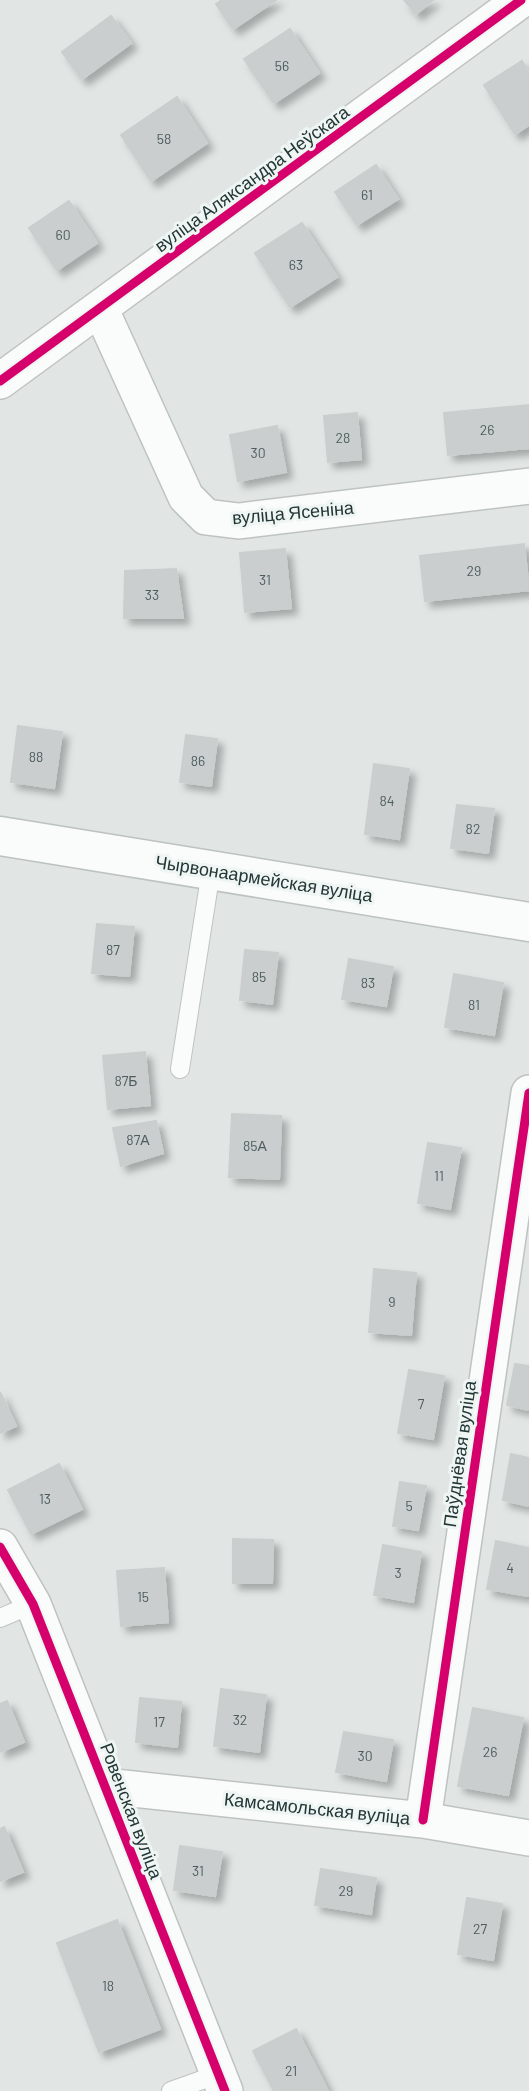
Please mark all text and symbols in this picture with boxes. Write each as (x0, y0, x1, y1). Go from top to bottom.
house number: 56 (275, 57, 289, 74)
street label: вуліца Аляксандра Неўскага (150, 100, 354, 256)
house number: 58 (157, 130, 171, 147)
house number: 61 (361, 186, 373, 203)
house number: 60 (55, 226, 71, 243)
house number: 63 (289, 256, 303, 273)
house number: 26 (480, 421, 494, 438)
house number: 28 (336, 429, 350, 446)
house number: 30 (250, 444, 266, 461)
street label: вуліца Ясеніна (231, 496, 356, 528)
house number: 29 (467, 562, 481, 579)
house number: 31 (259, 571, 271, 588)
house number: 33 (145, 586, 159, 603)
house number: 88 (29, 748, 43, 765)
house number: 86 (191, 752, 205, 769)
house number: 84 (379, 792, 395, 809)
house number: 82 (466, 820, 480, 837)
street label: Чырвонаармейская вуліца (154, 850, 375, 906)
house number: 87 (106, 941, 120, 958)
house number: 85 (252, 968, 266, 985)
house number: 83 (361, 974, 375, 991)
house number: 81 (468, 996, 480, 1013)
house number: 87Б (114, 1072, 138, 1089)
house number: 87А (126, 1131, 150, 1148)
house number: 85А (243, 1137, 268, 1154)
house number: 11 (434, 1167, 444, 1184)
house number: 9 (388, 1293, 396, 1310)
street label: Паўднёвая вуліца (438, 1378, 480, 1529)
house number: 7 (418, 1395, 425, 1412)
house number: 13 (39, 1490, 51, 1507)
house number: 5 (405, 1497, 413, 1514)
house number: 4 (506, 1559, 514, 1576)
house number: 3 (394, 1564, 402, 1581)
house number: 15 (137, 1588, 149, 1605)
house number: 32 (233, 1711, 247, 1728)
house number: 17 (153, 1713, 165, 1730)
street label: Ровенская вуліца (96, 1740, 168, 1883)
house number: 26 (483, 1743, 497, 1760)
house number: 30 (357, 1747, 373, 1764)
street label: Камсамольская вуліца (223, 1787, 412, 1829)
house number: 31 (192, 1862, 204, 1879)
house number: 29 (339, 1882, 353, 1899)
house number: 27 (473, 1920, 487, 1937)
house number: 18 (102, 1977, 114, 1994)
house number: 21 (285, 2062, 297, 2079)

